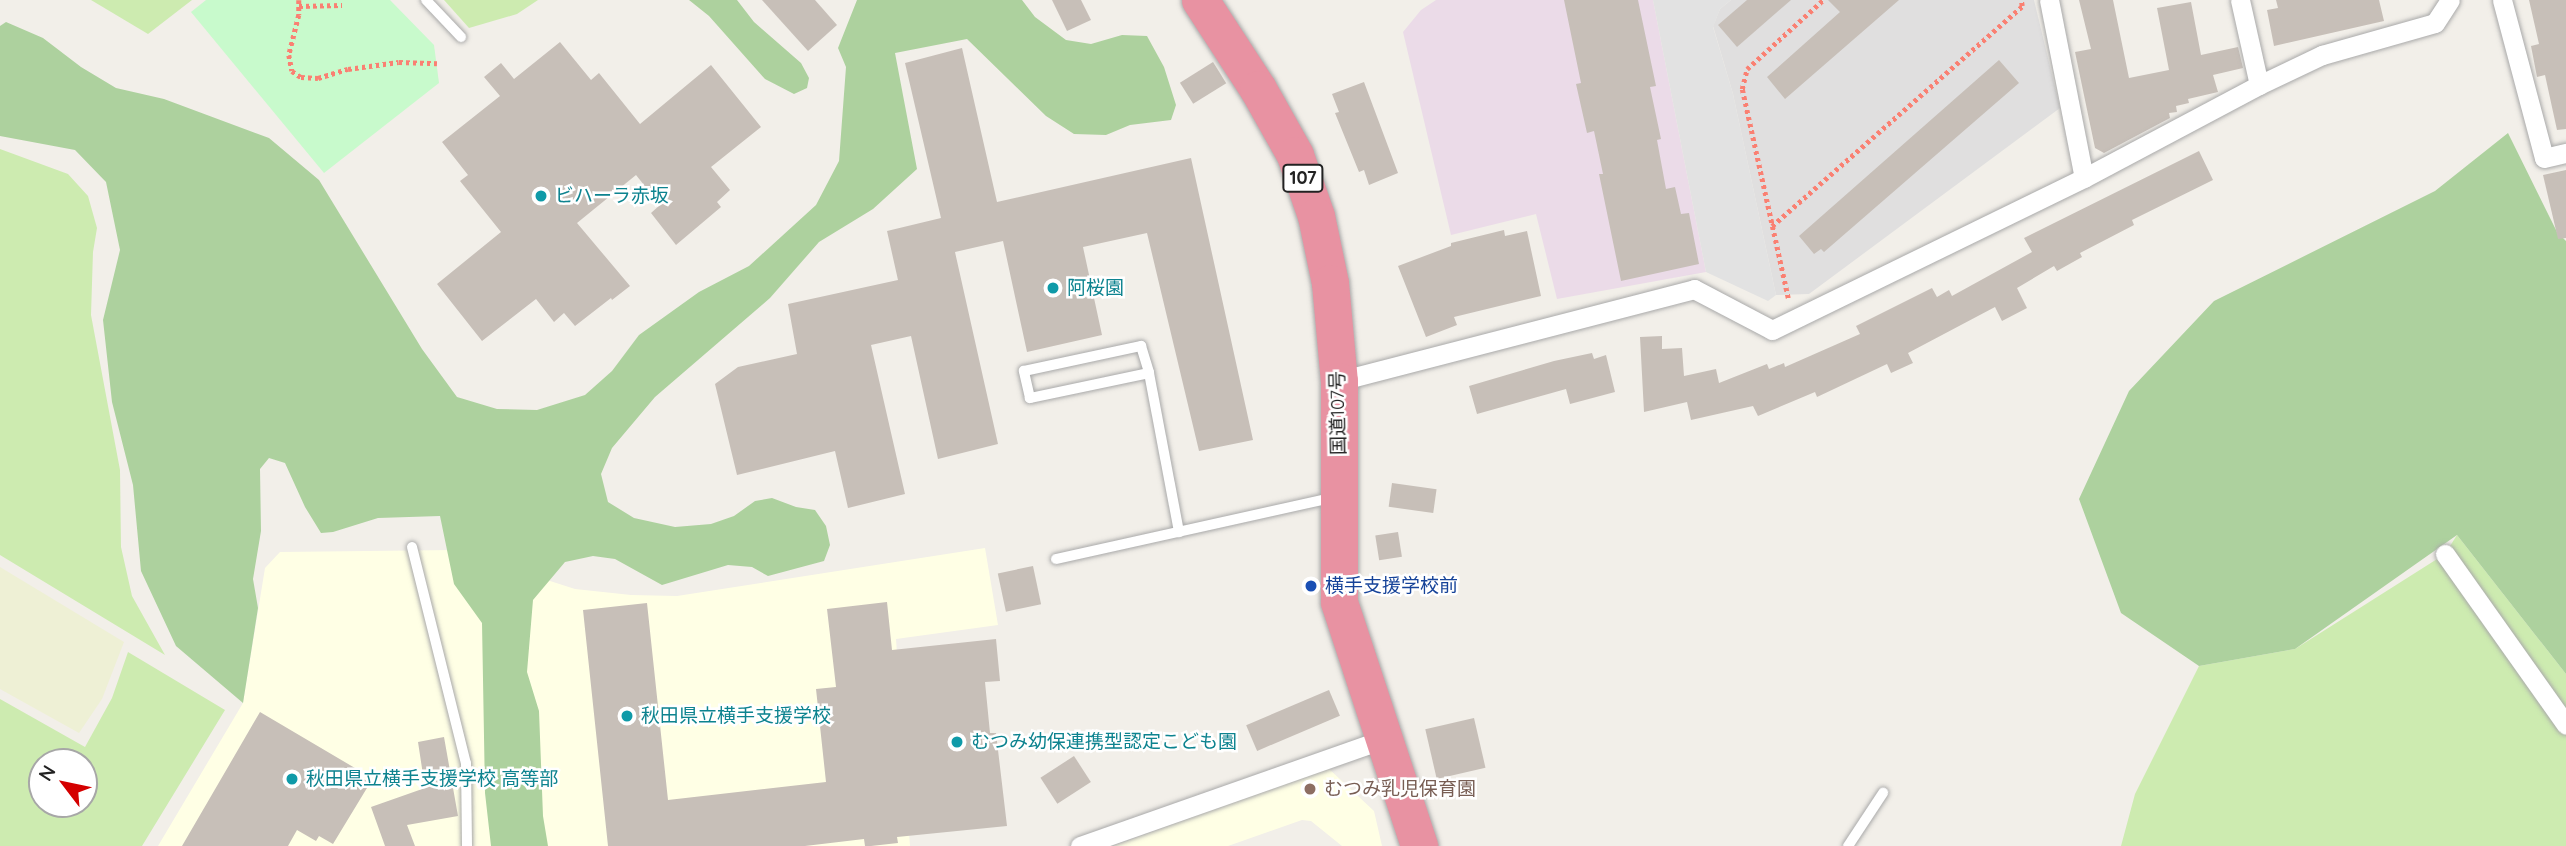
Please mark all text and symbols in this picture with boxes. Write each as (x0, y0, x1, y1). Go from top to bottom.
road number: 107 (1282, 163, 1324, 192)
place label: ビハーラ赤坂 (555, 185, 669, 207)
marker: ビハーラ赤坂 (533, 188, 549, 204)
place label: 阿桜園 (1067, 277, 1124, 299)
marker: 阿桜園 (1045, 280, 1061, 296)
street label: 国道107号 (1326, 371, 1350, 455)
place label: 横手支援学校前 (1325, 575, 1458, 597)
marker: 横手支援学校前 (1303, 578, 1319, 594)
place label: 秋田県立横手支援学校 (641, 705, 831, 727)
marker: 秋田県立横手支援学校 (619, 708, 635, 724)
place label: むつみ幼保連携型認定こども園 (971, 731, 1237, 753)
marker: むつみ幼保連携型認定こども園 (949, 734, 965, 750)
north arrow (28, 748, 98, 818)
text: N (33, 761, 61, 785)
place label: 秋田県立横手支援学校 高等部 (306, 768, 558, 790)
marker: 秋田県立横手支援学校 高等部 (284, 771, 300, 787)
place label: むつみ乳児保育園 (1324, 778, 1476, 800)
marker: むつみ乳児保育園 (1302, 781, 1318, 797)

